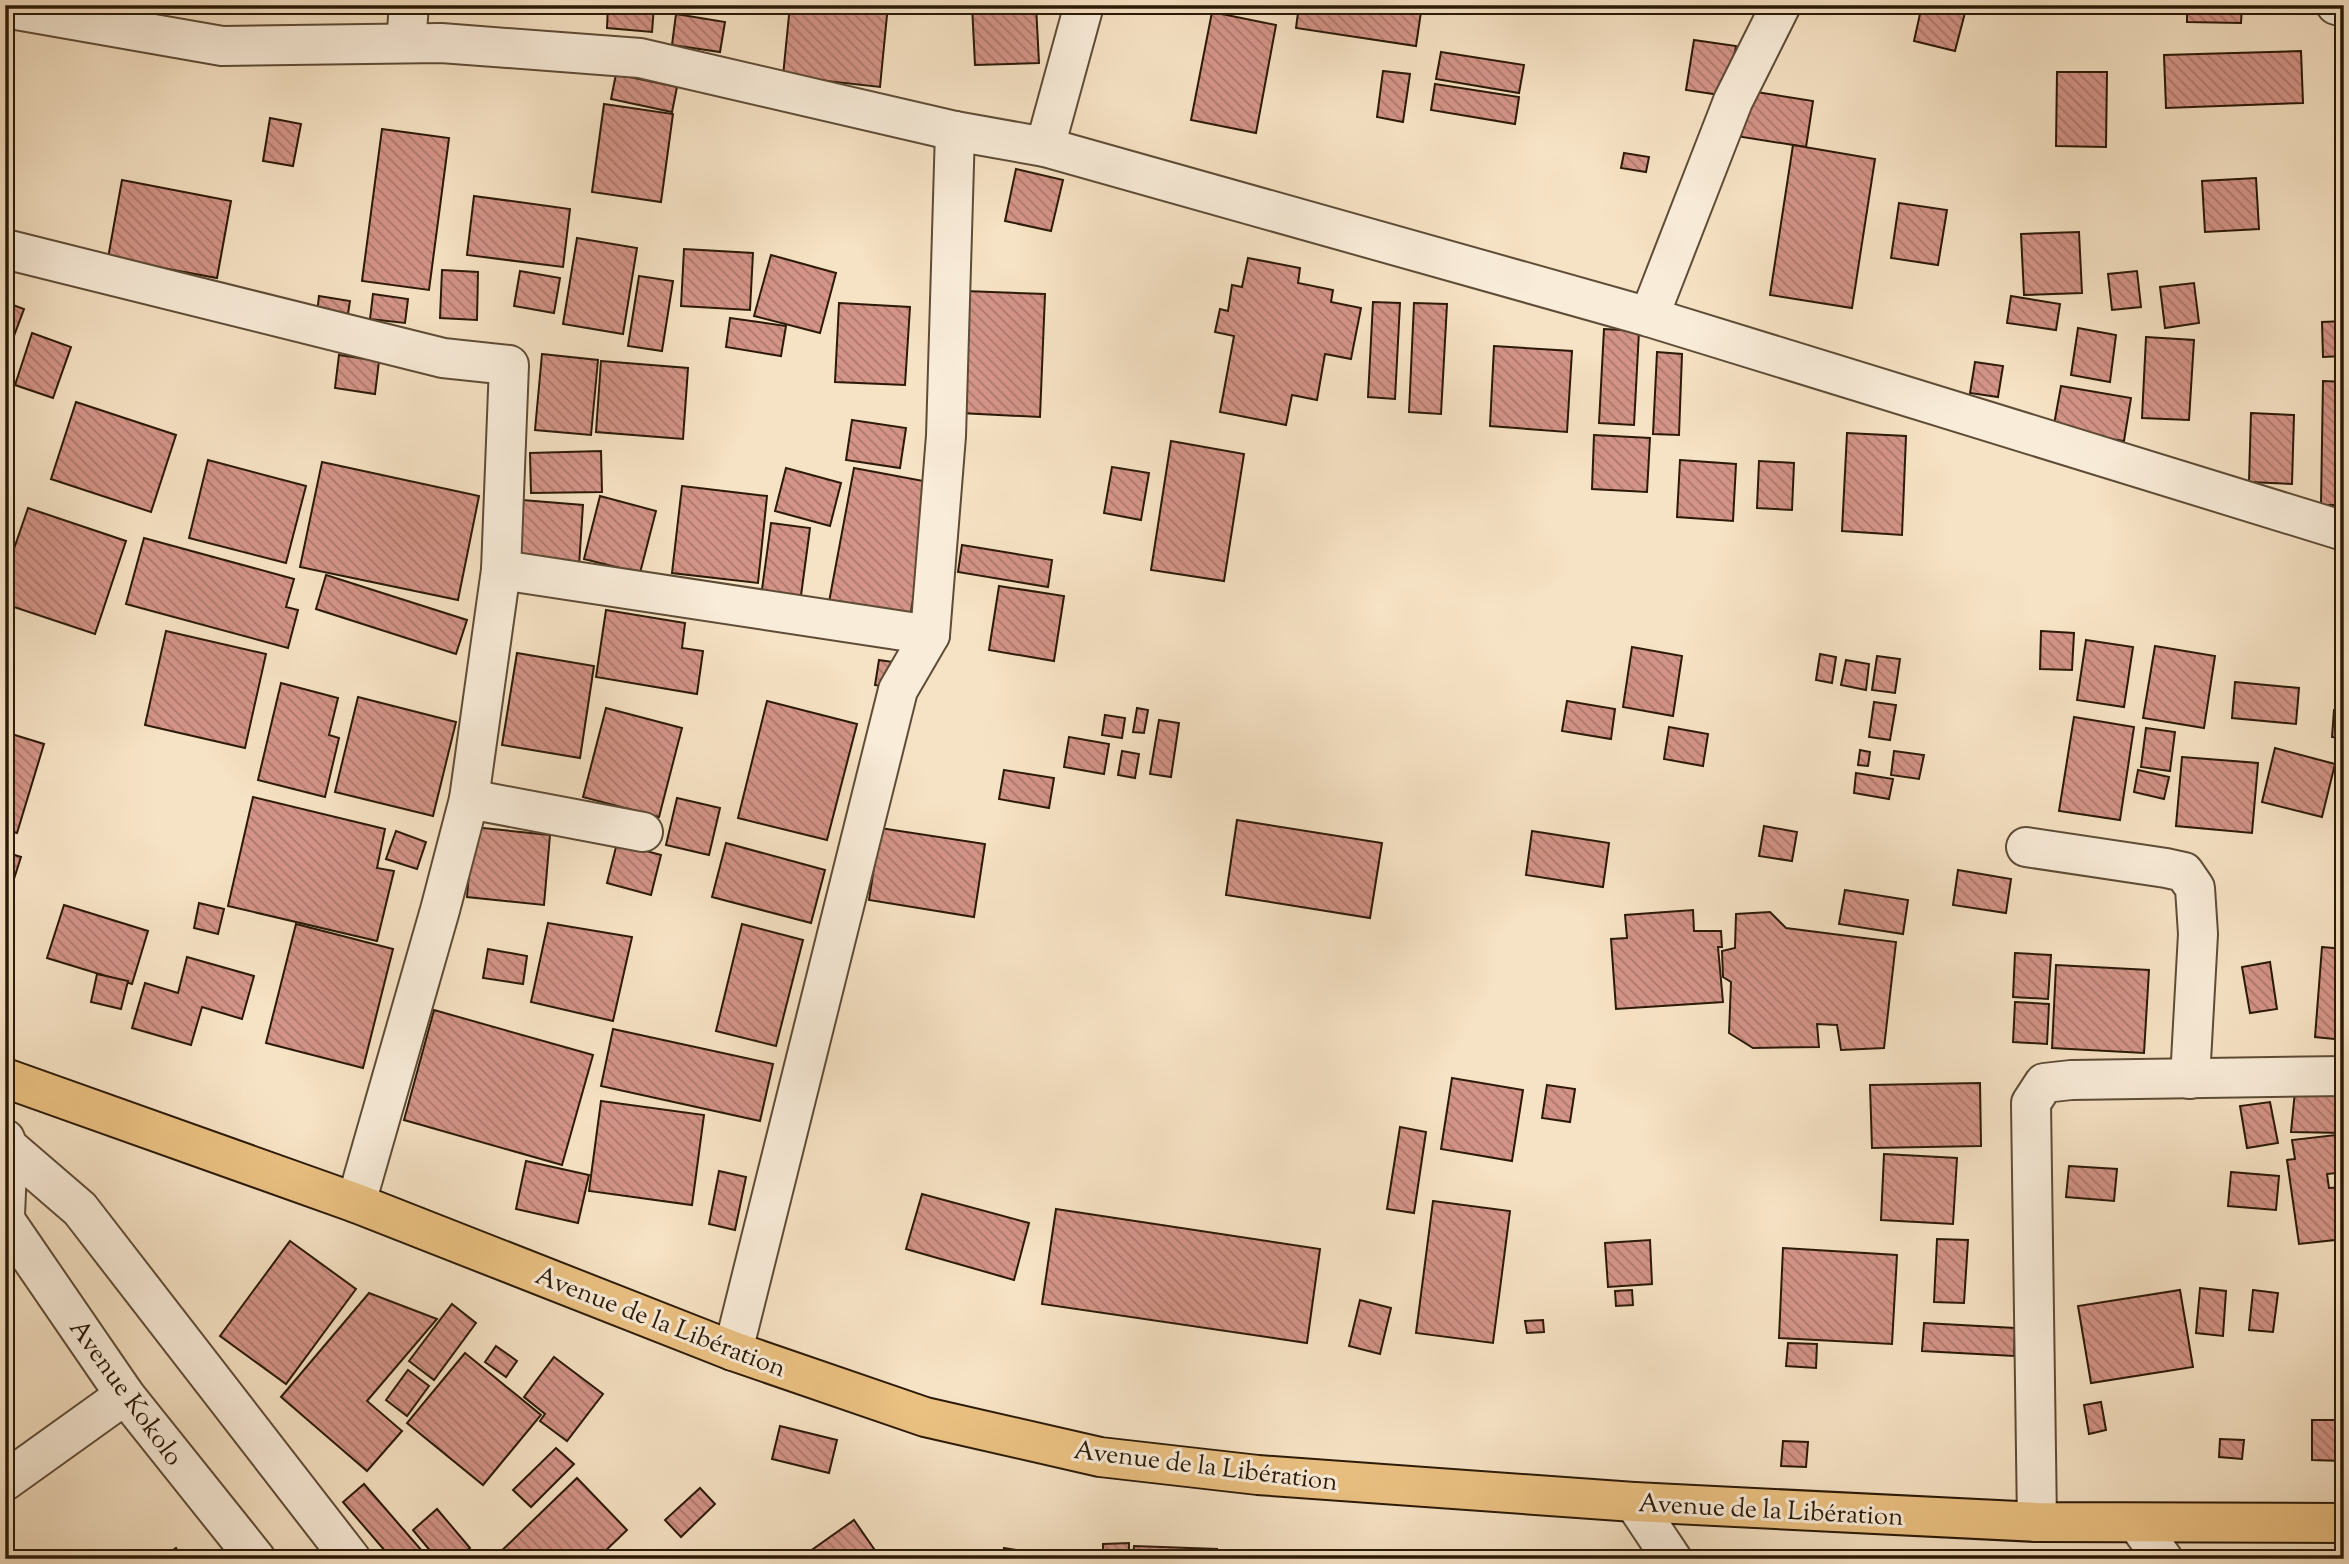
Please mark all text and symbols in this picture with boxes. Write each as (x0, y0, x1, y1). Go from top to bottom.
street label: Avenue de la Libération (529, 1258, 791, 1388)
street label: Avenue Kokolo (59, 1313, 191, 1474)
street label: Avenue de la Libération (1072, 1433, 1340, 1502)
street label: Avenue de la Libération (1637, 1486, 1904, 1537)

